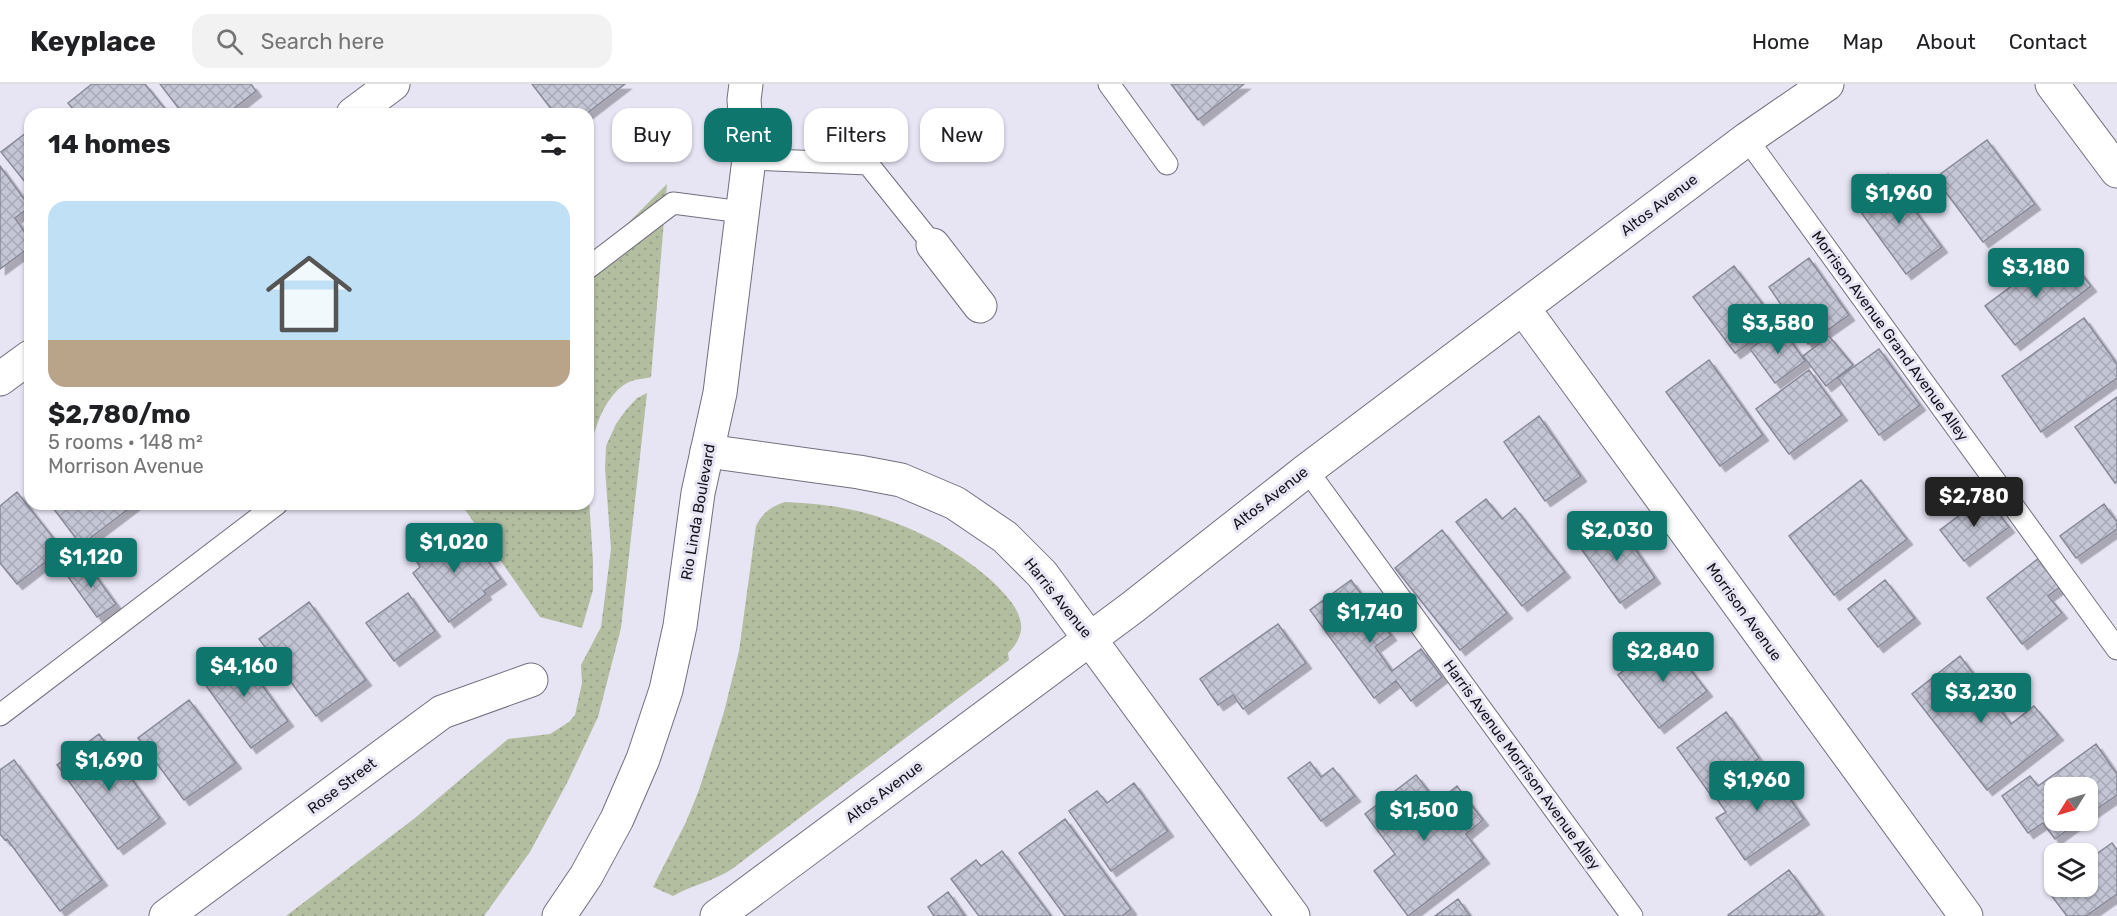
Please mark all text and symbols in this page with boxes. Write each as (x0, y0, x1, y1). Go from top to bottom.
search box (192, 14, 612, 68)
text: Keyplace (30, 25, 156, 58)
icon: search (213, 25, 246, 58)
text: Search here (261, 28, 384, 55)
text: Home (1752, 29, 1809, 54)
text: Map (1842, 29, 1883, 54)
text: About (1916, 29, 1976, 54)
text: Contact (2009, 29, 2087, 54)
chip: Buy (612, 108, 692, 162)
chip: Rent (704, 108, 792, 162)
chip: Filters (804, 108, 908, 162)
chip: New (920, 108, 1004, 162)
icon: filters (537, 128, 570, 161)
text: 14 homes (48, 129, 171, 160)
street label: Altos Avenue (1617, 170, 1701, 240)
pin: $1,960 (1850, 174, 1948, 225)
text: $1,960 (1865, 181, 1933, 205)
street label: Morrison Avenue Grand Avenue Alley (1808, 227, 1972, 445)
icon: home (255, 240, 363, 348)
pin: $3,180 (1987, 248, 2085, 299)
text: $3,180 (2002, 255, 2070, 279)
pin: $3,580 (1729, 304, 1827, 355)
text: $3,580 (1742, 311, 1814, 335)
text: $2,780/mo (48, 399, 191, 430)
text: 5 rooms · 148 m² (48, 430, 203, 454)
street label: Rio Linda Boulevard (677, 442, 719, 582)
text: Morrison Avenue (48, 454, 204, 478)
street label: Altos Avenue (1228, 463, 1312, 533)
pin: $2,780 (1925, 477, 2023, 528)
text: $2,780 (1939, 484, 2009, 508)
pin: $2,030 (1568, 511, 1666, 562)
text: $2,030 (1581, 518, 1653, 542)
pin: $1,020 (405, 523, 503, 574)
text: $1,020 (420, 530, 488, 554)
pin: $1,120 (42, 538, 140, 589)
text: $1,120 (59, 545, 123, 569)
street label: Harris Avenue (1020, 554, 1096, 642)
street label: Morrison Avenue (1702, 559, 1786, 665)
pin: $1,740 (1321, 593, 1419, 644)
text: $1,740 (1337, 600, 1403, 624)
pin: $2,840 (1614, 632, 1712, 683)
text: $2,840 (1627, 639, 1699, 663)
pin: $4,160 (195, 647, 293, 698)
text: $4,160 (210, 654, 278, 678)
street label: Harris Avenue Morrison Avenue Alley (1440, 657, 1604, 873)
pin: $3,230 (1932, 673, 2030, 724)
text: $3,230 (1945, 680, 2017, 704)
pin: $1,690 (60, 741, 158, 792)
text: $1,690 (75, 748, 143, 772)
street label: Rose Street (304, 754, 380, 818)
street label: Altos Avenue (842, 757, 926, 827)
pin: $1,960 (1708, 761, 1806, 812)
text: $1,960 (1723, 768, 1791, 792)
north arrow (2044, 777, 2098, 831)
map controls (2044, 777, 2098, 897)
pin: $1,500 (1375, 791, 1473, 842)
text: $1,500 (1390, 798, 1458, 822)
button: layers (2044, 843, 2098, 897)

